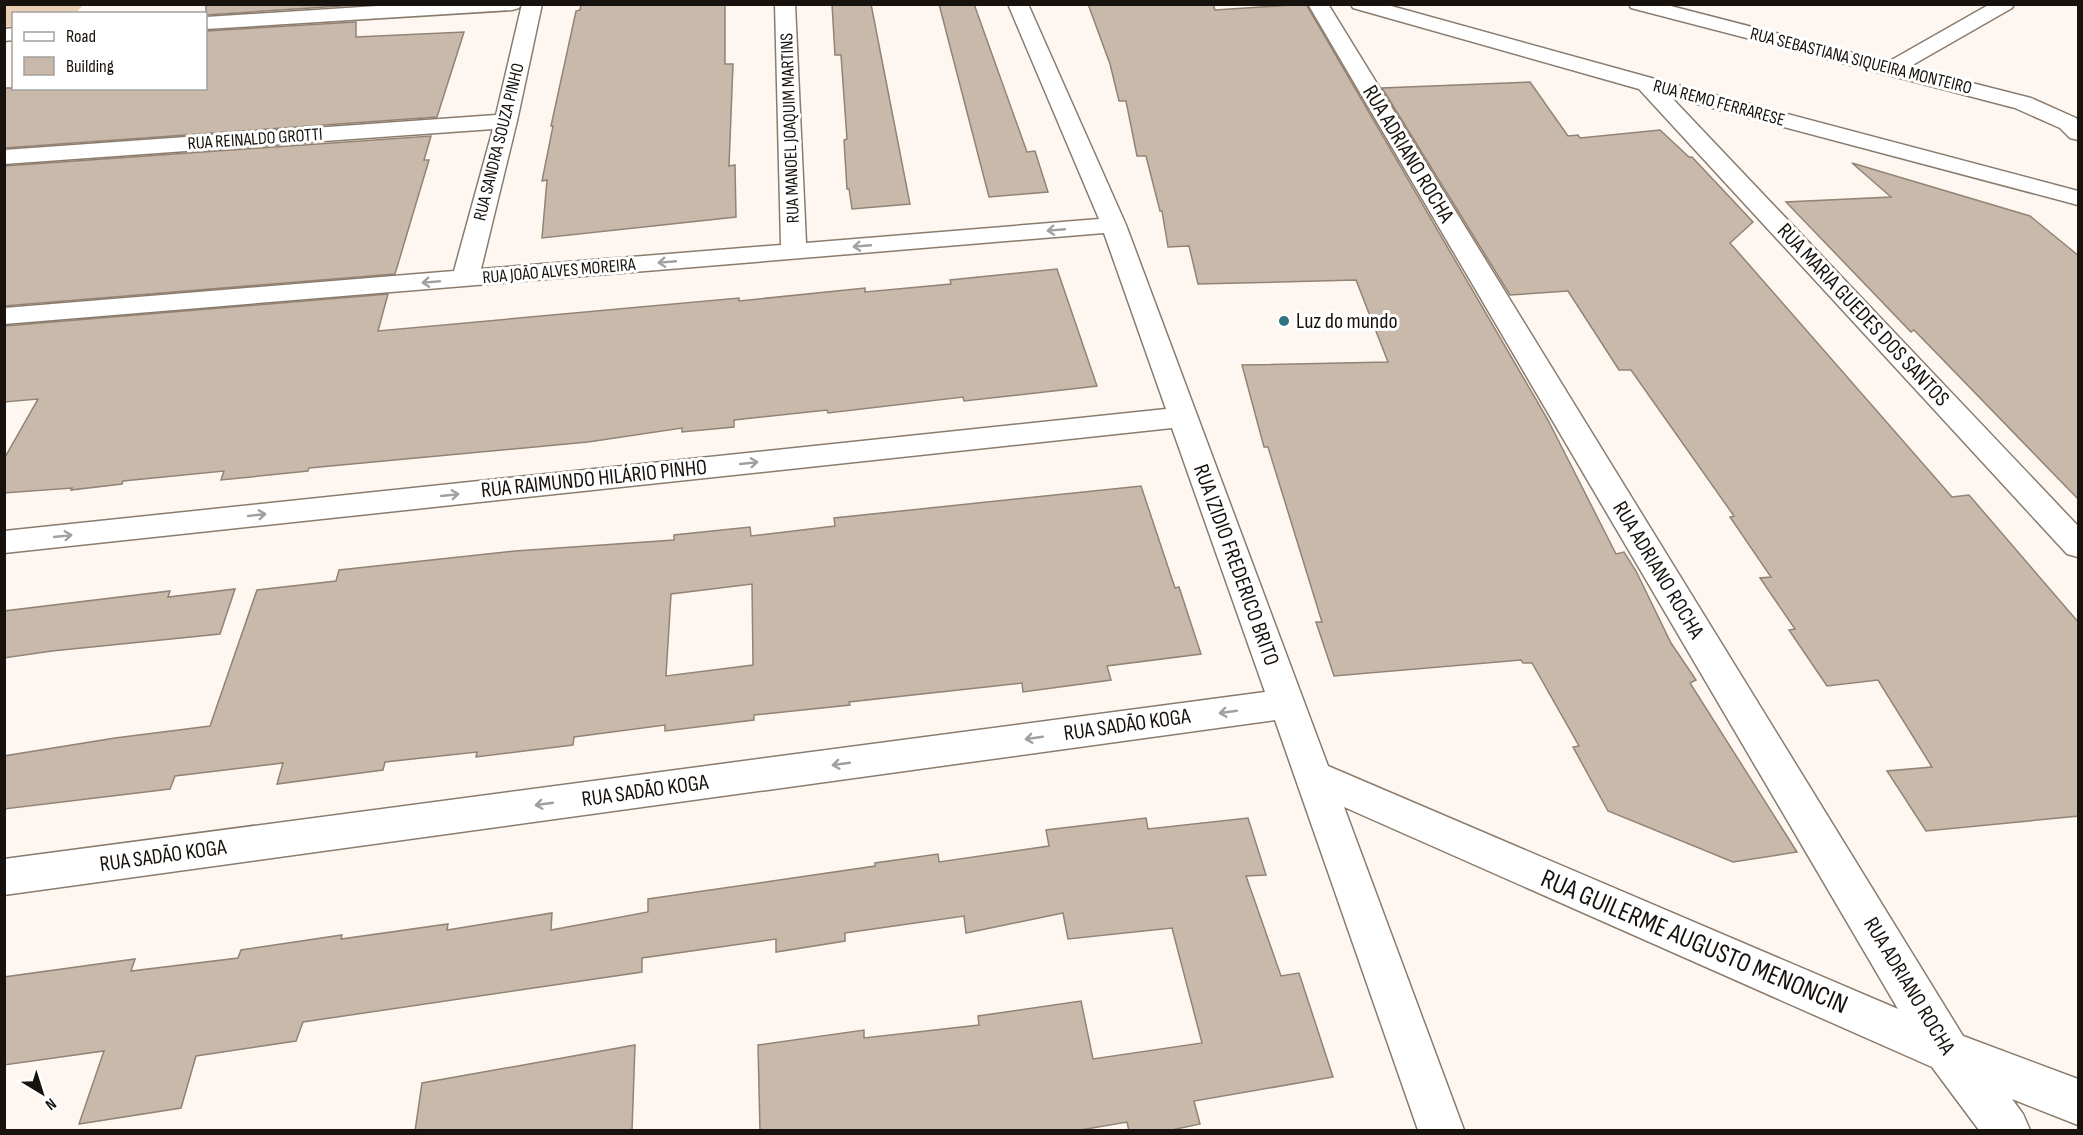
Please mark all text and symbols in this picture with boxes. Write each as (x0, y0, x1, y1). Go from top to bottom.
legend (12, 12, 207, 90)
street label: RUA SEBASTIANA SIQUEIRA MONTEIRO (1748, 23, 1974, 99)
text: Road (66, 26, 96, 47)
street label: RUA MANOEL JOAQUIM MARTINS (776, 32, 804, 223)
text: Building (66, 56, 114, 77)
street label: RUA SANDRA SOUZA PINHO (469, 61, 529, 223)
street label: RUA REMO FERRARESE (1651, 75, 1787, 131)
street label: RUA ADRIANO ROCHA (1356, 80, 1460, 228)
street label: RUA REINALDO GROTTI (187, 124, 323, 154)
street label: RUA MARIA GUEDES DOS SANTOS (1771, 218, 1955, 412)
one-way arrow (1047, 225, 1067, 236)
one-way arrow (852, 241, 872, 252)
street label: RUA JOÃO ALVES MOREIRA (482, 254, 637, 288)
one-way arrow (658, 257, 678, 268)
one-way arrow (422, 277, 442, 288)
place label: Luz do mundo (1296, 308, 1398, 335)
marker: Luz do mundo (1277, 314, 1291, 328)
street label: RUA RAIMUNDO HILÁRIO PINHO (480, 454, 708, 504)
one-way arrow (738, 457, 758, 468)
street label: RUA IZIDIO FREDERICO BRITO (1187, 461, 1285, 669)
one-way arrow (440, 489, 460, 500)
street label: RUA ADRIANO ROCHA (1606, 496, 1710, 644)
one-way arrow (246, 510, 266, 521)
one-way arrow (52, 530, 72, 541)
street label: RUA SADÃO KOGA (1062, 703, 1193, 747)
one-way arrow (1218, 706, 1238, 717)
one-way arrow (1025, 732, 1045, 743)
one-way arrow (832, 759, 852, 770)
street label: RUA SADÃO KOGA (580, 769, 711, 813)
one-way arrow (534, 799, 554, 810)
street label: RUA SADÃO KOGA (98, 834, 229, 878)
street label: RUA GUILERME AUGUSTO MENONCIN (1536, 863, 1852, 1021)
street label: RUA ADRIANO ROCHA (1857, 912, 1961, 1060)
north arrow (12, 1063, 72, 1123)
text: N (41, 1094, 60, 1114)

